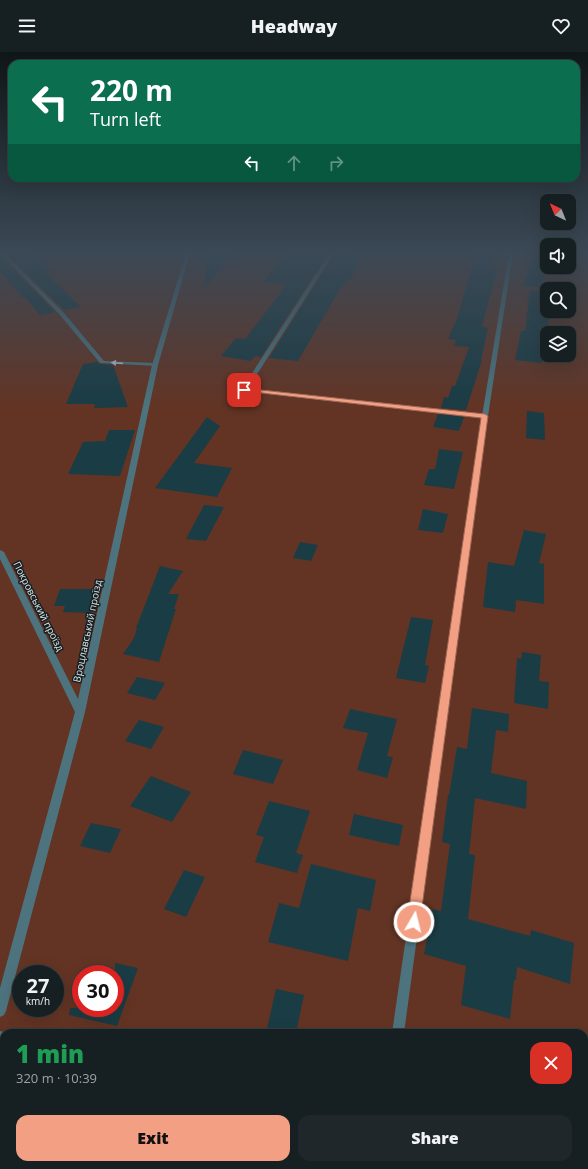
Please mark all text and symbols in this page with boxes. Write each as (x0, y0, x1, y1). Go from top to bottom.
text: Headway (251, 14, 337, 38)
icon: menu (16, 15, 38, 37)
icon: heart (550, 15, 572, 37)
text: 220 m (90, 71, 173, 109)
icon: left (24, 76, 76, 128)
text: Turn left (90, 107, 161, 131)
icon: left (241, 152, 263, 174)
icon: ahead (283, 152, 305, 174)
icon: right (325, 152, 347, 174)
north arrow (540, 194, 576, 230)
map controls (540, 194, 576, 362)
button: sound (540, 238, 576, 274)
button: search (540, 282, 576, 318)
button: layers (540, 326, 576, 362)
one-way arrow (111, 359, 123, 366)
pin (227, 373, 261, 407)
icon: arrive (233, 379, 255, 401)
street label: Покровський проїзд (10, 559, 68, 653)
street label: Вроцлавський проїзд (69, 578, 105, 684)
position arrow (393, 901, 435, 943)
speed limit sign: 30 (72, 965, 124, 1017)
text: 27 (27, 972, 49, 999)
text: km/h (26, 994, 50, 1008)
text: 1 min (16, 1037, 84, 1070)
button: close (530, 1042, 572, 1084)
text: 320 m · 10:39 (16, 1069, 97, 1087)
button: Exit (16, 1115, 290, 1161)
button: Share (298, 1115, 572, 1161)

